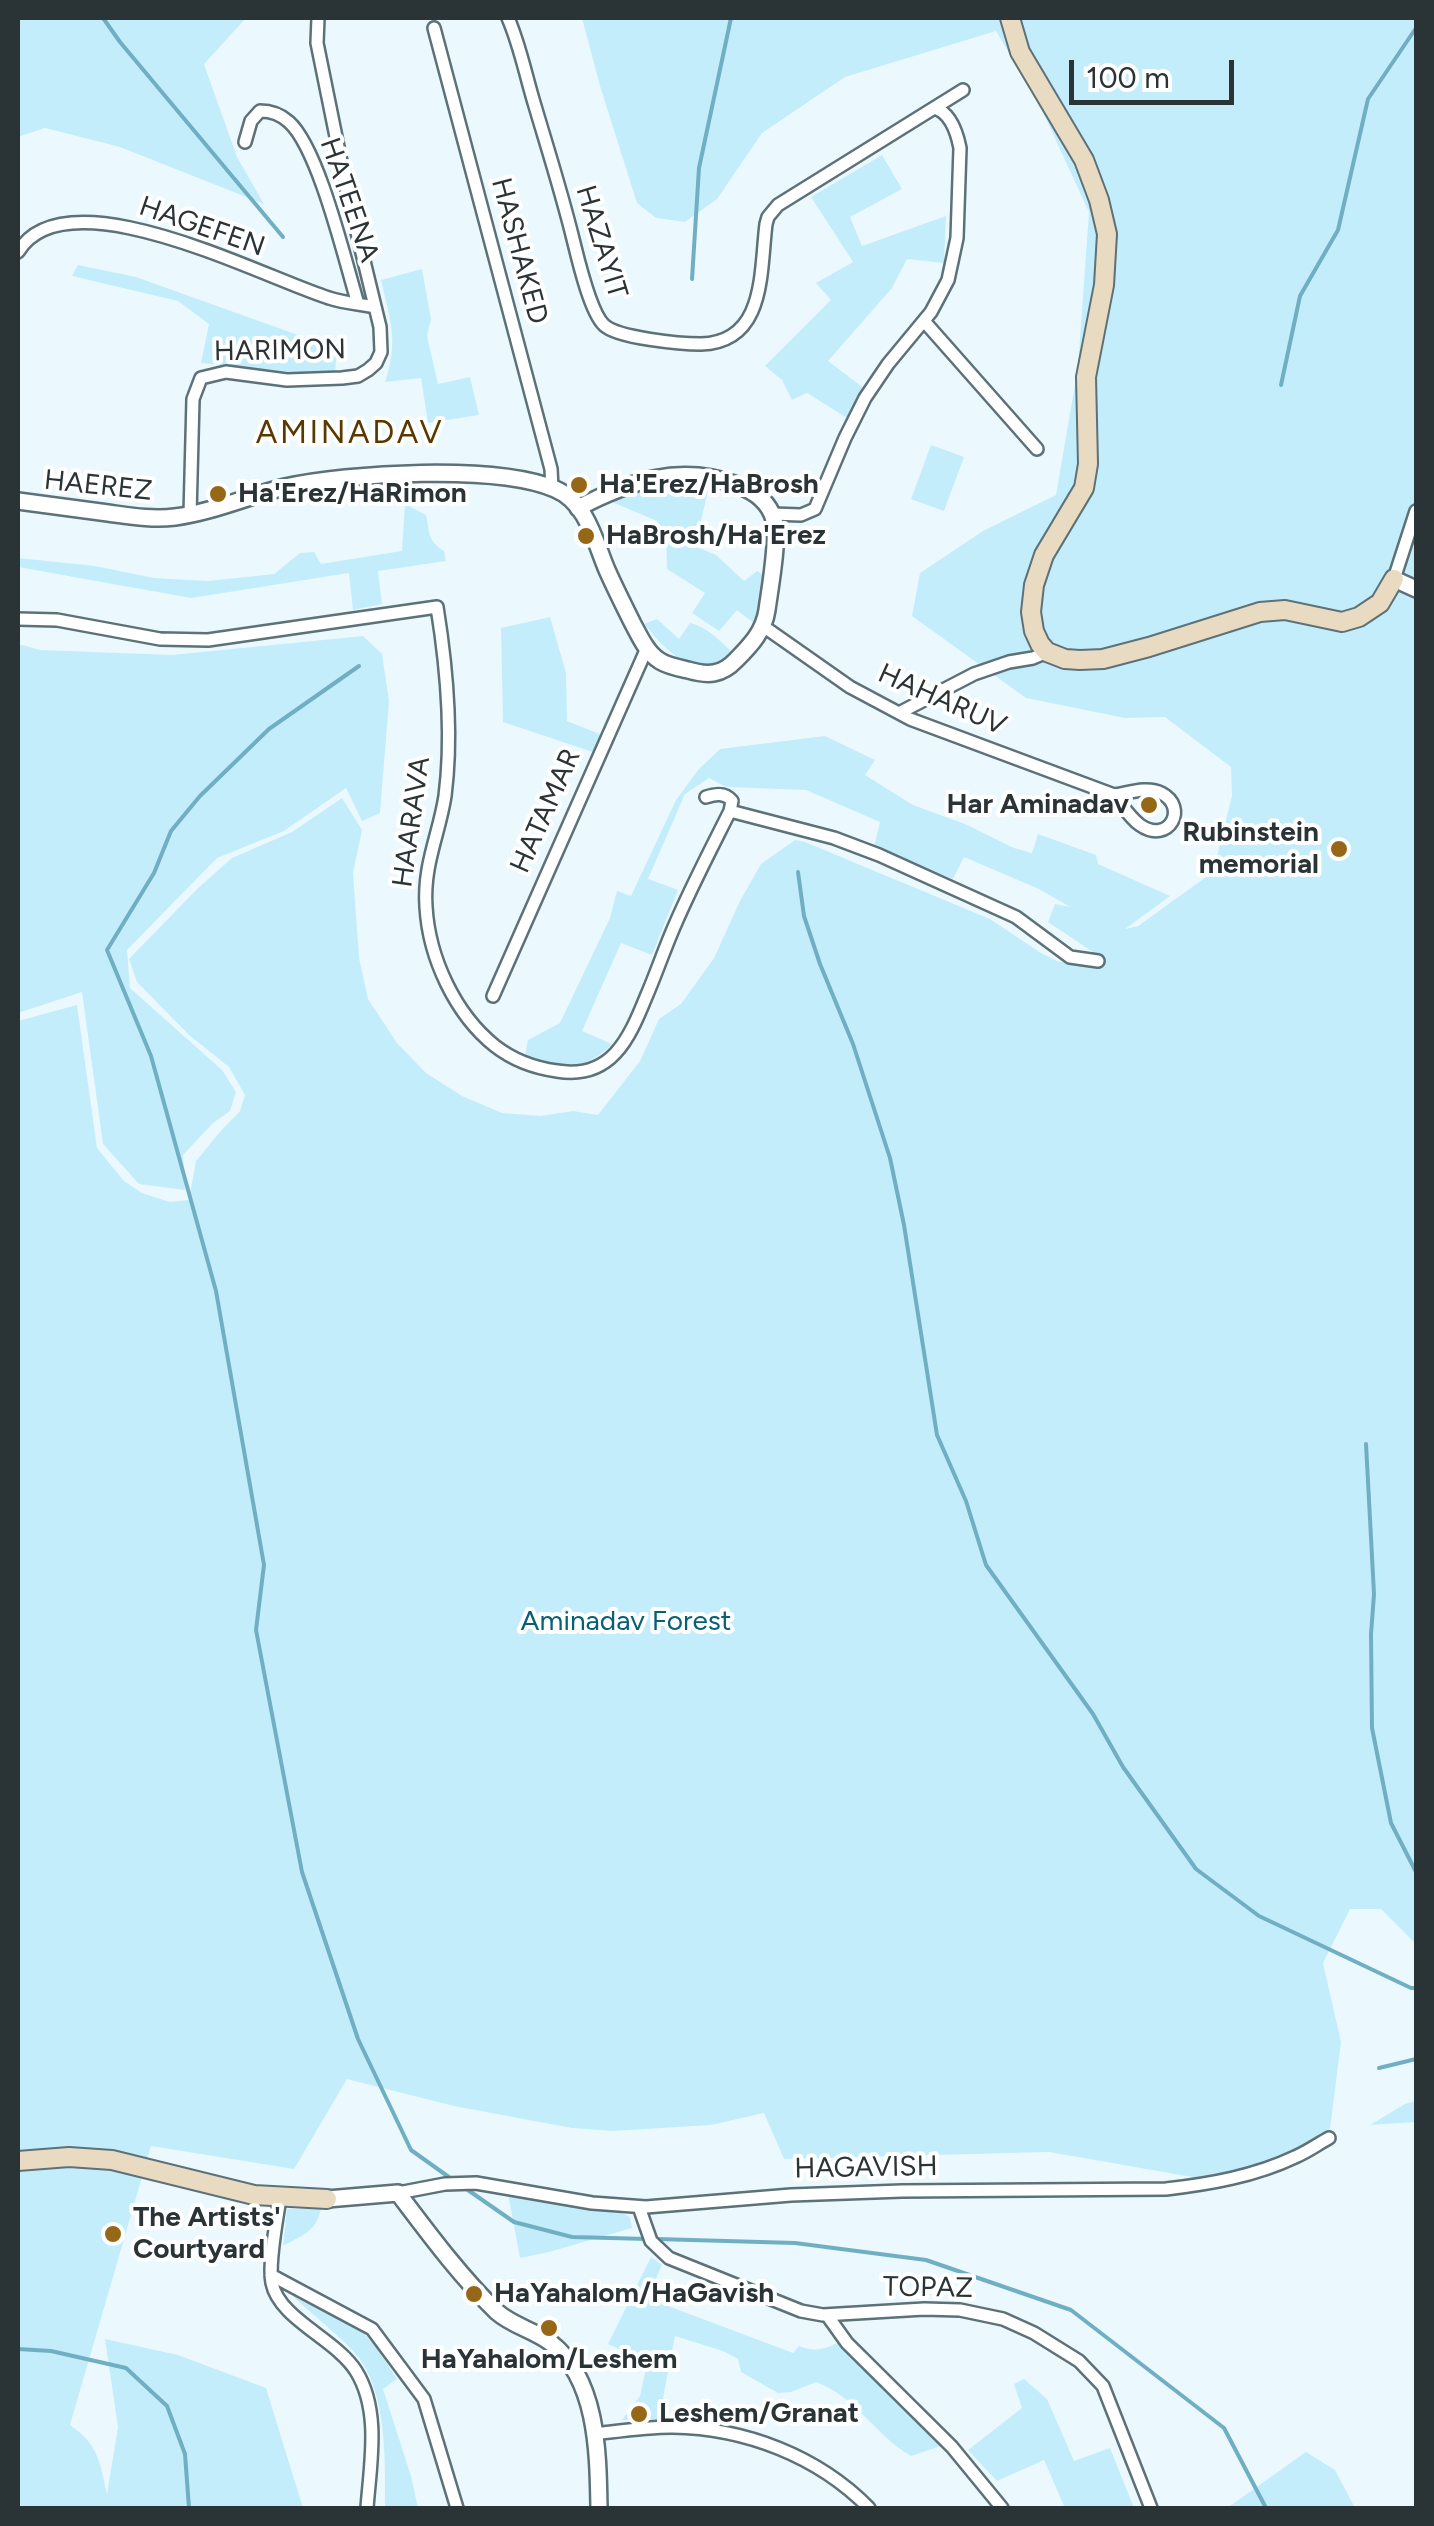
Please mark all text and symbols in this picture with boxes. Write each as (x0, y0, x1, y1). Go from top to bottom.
scale bar (1074, 40, 1239, 102)
text: 100 m (1086, 59, 1170, 96)
street label: HATEENA (312, 134, 386, 266)
street label: HASHAKED (483, 174, 555, 328)
street label: HAZAYIT (568, 181, 634, 303)
street label: HAGEFEN (135, 190, 269, 264)
street label: HARIMON (214, 333, 346, 369)
district label: AMINADAV (256, 415, 444, 453)
street label: HAEREZ (42, 464, 154, 508)
place label: Ha'Erez/HaBrosh (599, 468, 819, 502)
marker: Ha'Erez/HaBrosh (568, 474, 590, 496)
place label: Ha'Erez/HaRimon (238, 477, 467, 511)
marker: Ha'Erez/HaRimon (207, 483, 229, 505)
place label: HaBrosh/Ha'Erez (606, 519, 826, 553)
marker: HaBrosh/Ha'Erez (575, 525, 597, 547)
street label: HAHARUV (873, 657, 1011, 743)
street label: HATAMAR (504, 744, 588, 878)
street label: HAARAVA (386, 755, 438, 889)
place label: Har Aminadav (946, 788, 1129, 822)
marker: Har Aminadav (1138, 794, 1160, 816)
place label: Rubinstein memorial (1182, 816, 1319, 882)
marker: Rubinstein memorial (1328, 838, 1350, 860)
park label: Aminadav Forest (521, 1605, 731, 1639)
street label: HAGAVISH (794, 2150, 938, 2186)
place label: The Artists' Courtyard (133, 2201, 281, 2267)
marker: The Artists' Courtyard (102, 2223, 124, 2245)
street label: TOPAZ (883, 2270, 973, 2306)
place label: HaYahalom/HaGavish (494, 2277, 774, 2311)
marker: HaYahalom/HaGavish (463, 2283, 485, 2305)
marker: HaYahalom/Leshem (538, 2317, 560, 2339)
place label: HaYahalom/Leshem (421, 2343, 677, 2377)
place label: Leshem/Granat (659, 2397, 859, 2431)
marker: Leshem/Granat (628, 2403, 650, 2425)

